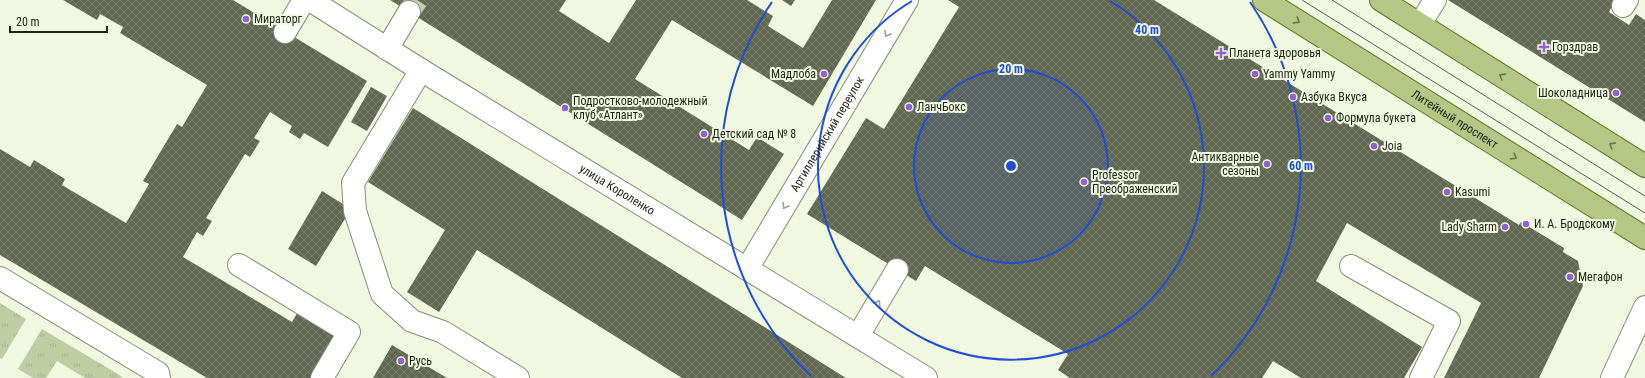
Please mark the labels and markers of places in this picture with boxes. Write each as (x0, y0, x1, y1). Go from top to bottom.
place label: Мираторг (254, 12, 303, 26)
marker: Мираторг (241, 14, 251, 24)
place label: Горздрав (1552, 40, 1598, 54)
marker: Горздрав (1539, 42, 1549, 52)
place label: Планета здоровья (1229, 46, 1321, 60)
marker: Планета здоровья (1216, 48, 1226, 58)
place label: Мадлоба (771, 67, 816, 81)
place label: Yammy Yammy (1263, 67, 1335, 81)
marker: Мадлоба (819, 69, 829, 79)
marker: Yammy Yammy (1250, 69, 1260, 79)
place label: Шоколадница (1538, 86, 1608, 100)
marker: Шоколадница (1611, 88, 1621, 98)
place label: Азбука Вкуса (1301, 90, 1367, 104)
marker: Азбука Вкуса (1288, 92, 1298, 102)
place label: Подростково-молодежный клуб «Атлант» (573, 94, 708, 122)
place label: ЛанчБокс (917, 100, 966, 114)
marker: ЛанчБокс (904, 102, 914, 112)
marker: Подростково-молодежный клуб «Атлант» (560, 103, 570, 113)
place label: Формула букета (1336, 111, 1416, 125)
marker: Формула букета (1323, 113, 1333, 123)
place label: Детский сад № 8 (712, 127, 796, 141)
marker: Детский сад № 8 (699, 129, 709, 139)
place label: Joia (1382, 139, 1403, 153)
marker: Joia (1369, 141, 1379, 151)
place label: Антикварные сезоны (1191, 150, 1259, 178)
centre of rings (1004, 159, 1018, 173)
marker: Антикварные сезоны (1262, 159, 1272, 169)
place label: Professor Преображенский (1092, 168, 1178, 196)
marker: Professor Преображенский (1079, 177, 1089, 187)
place label: Kasumi (1455, 185, 1490, 199)
marker: Kasumi (1442, 187, 1452, 197)
place label: И. А. Бродскому (1534, 217, 1615, 231)
marker: И. А. Бродскому (1521, 219, 1531, 229)
place label: Lady Sharm (1441, 220, 1497, 234)
marker: Lady Sharm (1500, 222, 1510, 232)
place label: Мегафон (1578, 270, 1623, 284)
marker: Мегафон (1565, 272, 1575, 282)
place label: Русь (409, 354, 432, 368)
marker: Русь (396, 356, 406, 366)

